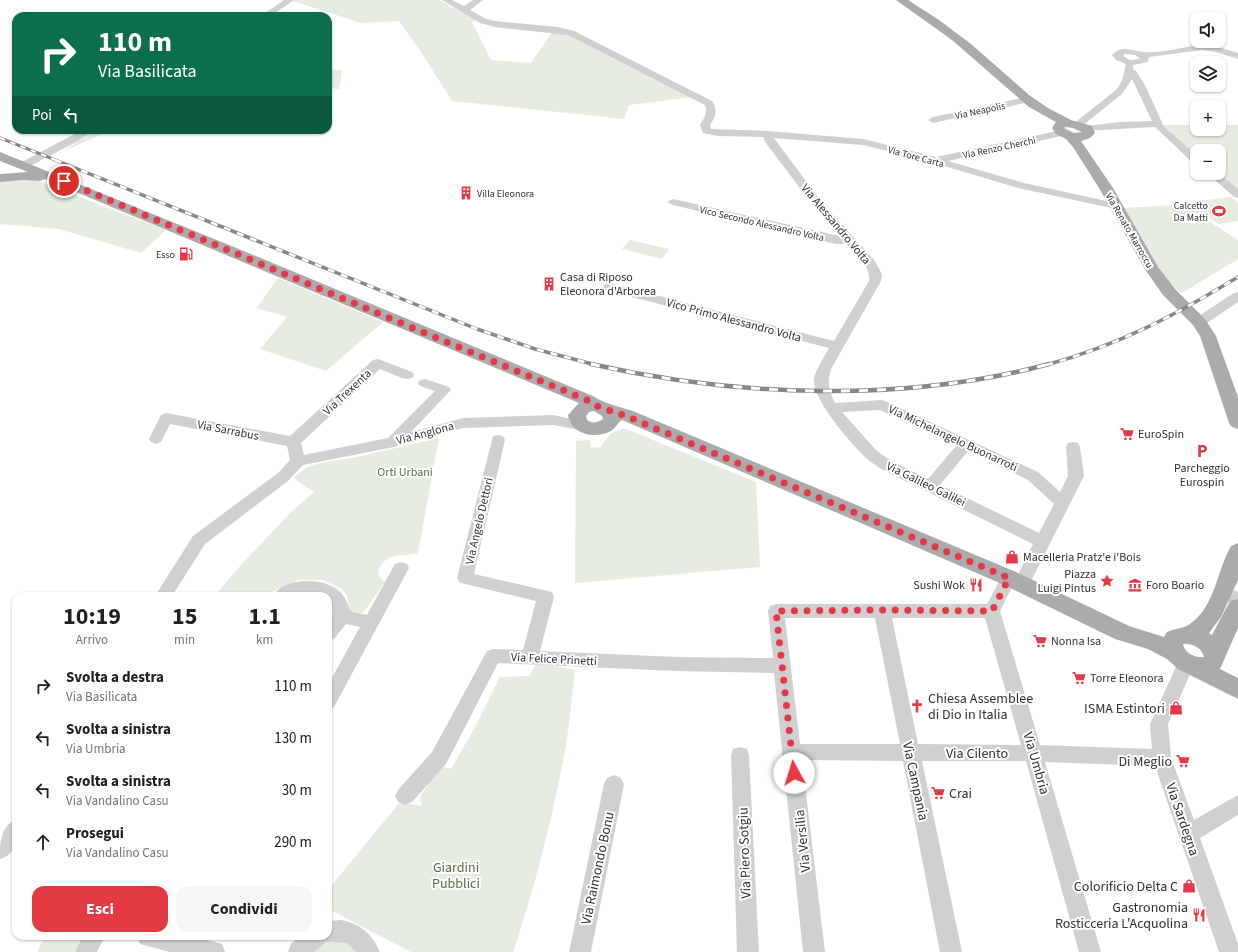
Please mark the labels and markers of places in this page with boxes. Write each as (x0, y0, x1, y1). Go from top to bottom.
pin (47, 164, 81, 198)
building icon: Villa Eleonora (458, 185, 474, 201)
place label: Villa Eleonora (477, 187, 534, 201)
place label: Calcetto Da Matti (1174, 199, 1208, 225)
sports icon: Calcetto Da Matti (1211, 203, 1227, 219)
fuel station icon: Esso (178, 246, 194, 262)
place label: Esso (156, 248, 175, 262)
place label: Casa di Riposo Eleonora d'Arborea (560, 269, 656, 300)
building icon: Casa di Riposo Eleonora d'Arborea (541, 276, 557, 292)
supermarket icon: EuroSpin (1119, 426, 1135, 442)
place label: EuroSpin (1138, 426, 1184, 443)
parking icon: Parcheggio Eurospin (1194, 443, 1210, 459)
place label: Parcheggio Eurospin (1174, 460, 1230, 491)
shop icon: Macelleria Pratz'e i'Bois (1004, 549, 1020, 565)
place label: Macelleria Pratz'e i'Bois (1023, 549, 1141, 566)
place label: Piazza Luigi Pintus (1037, 566, 1096, 597)
place icon: Piazza Luigi Pintus (1099, 573, 1115, 589)
place label: Sushi Wok (913, 577, 965, 594)
restaurant icon: Sushi Wok (968, 577, 984, 593)
museum icon: Foro Boario (1127, 577, 1143, 593)
place label: Foro Boario (1146, 577, 1204, 594)
supermarket icon: Nonna Isa (1032, 633, 1048, 649)
place label: Nonna Isa (1051, 633, 1101, 650)
supermarket icon: Torre Eleonora (1071, 670, 1087, 686)
place label: Torre Eleonora (1090, 670, 1164, 687)
place label: Chiesa Assemblee di Dio in Italia (928, 689, 1033, 725)
church icon: Chiesa Assemblee di Dio in Italia (909, 698, 925, 714)
place label: ISMA Estintori (1084, 699, 1165, 719)
shop icon: ISMA Estintori (1168, 700, 1184, 716)
place label: Di Meglio (1119, 752, 1172, 772)
supermarket icon: Di Meglio (1175, 753, 1191, 769)
place label: Crai (949, 784, 972, 804)
supermarket icon: Crai (930, 785, 946, 801)
place label: Colorificio Delta C (1074, 877, 1178, 897)
shop icon: Colorificio Delta C (1181, 878, 1197, 894)
place label: Gastronomia Rosticceria L'Acquolina (1055, 898, 1188, 934)
restaurant icon: Gastronomia Rosticceria L'Acquolina (1191, 907, 1207, 923)

